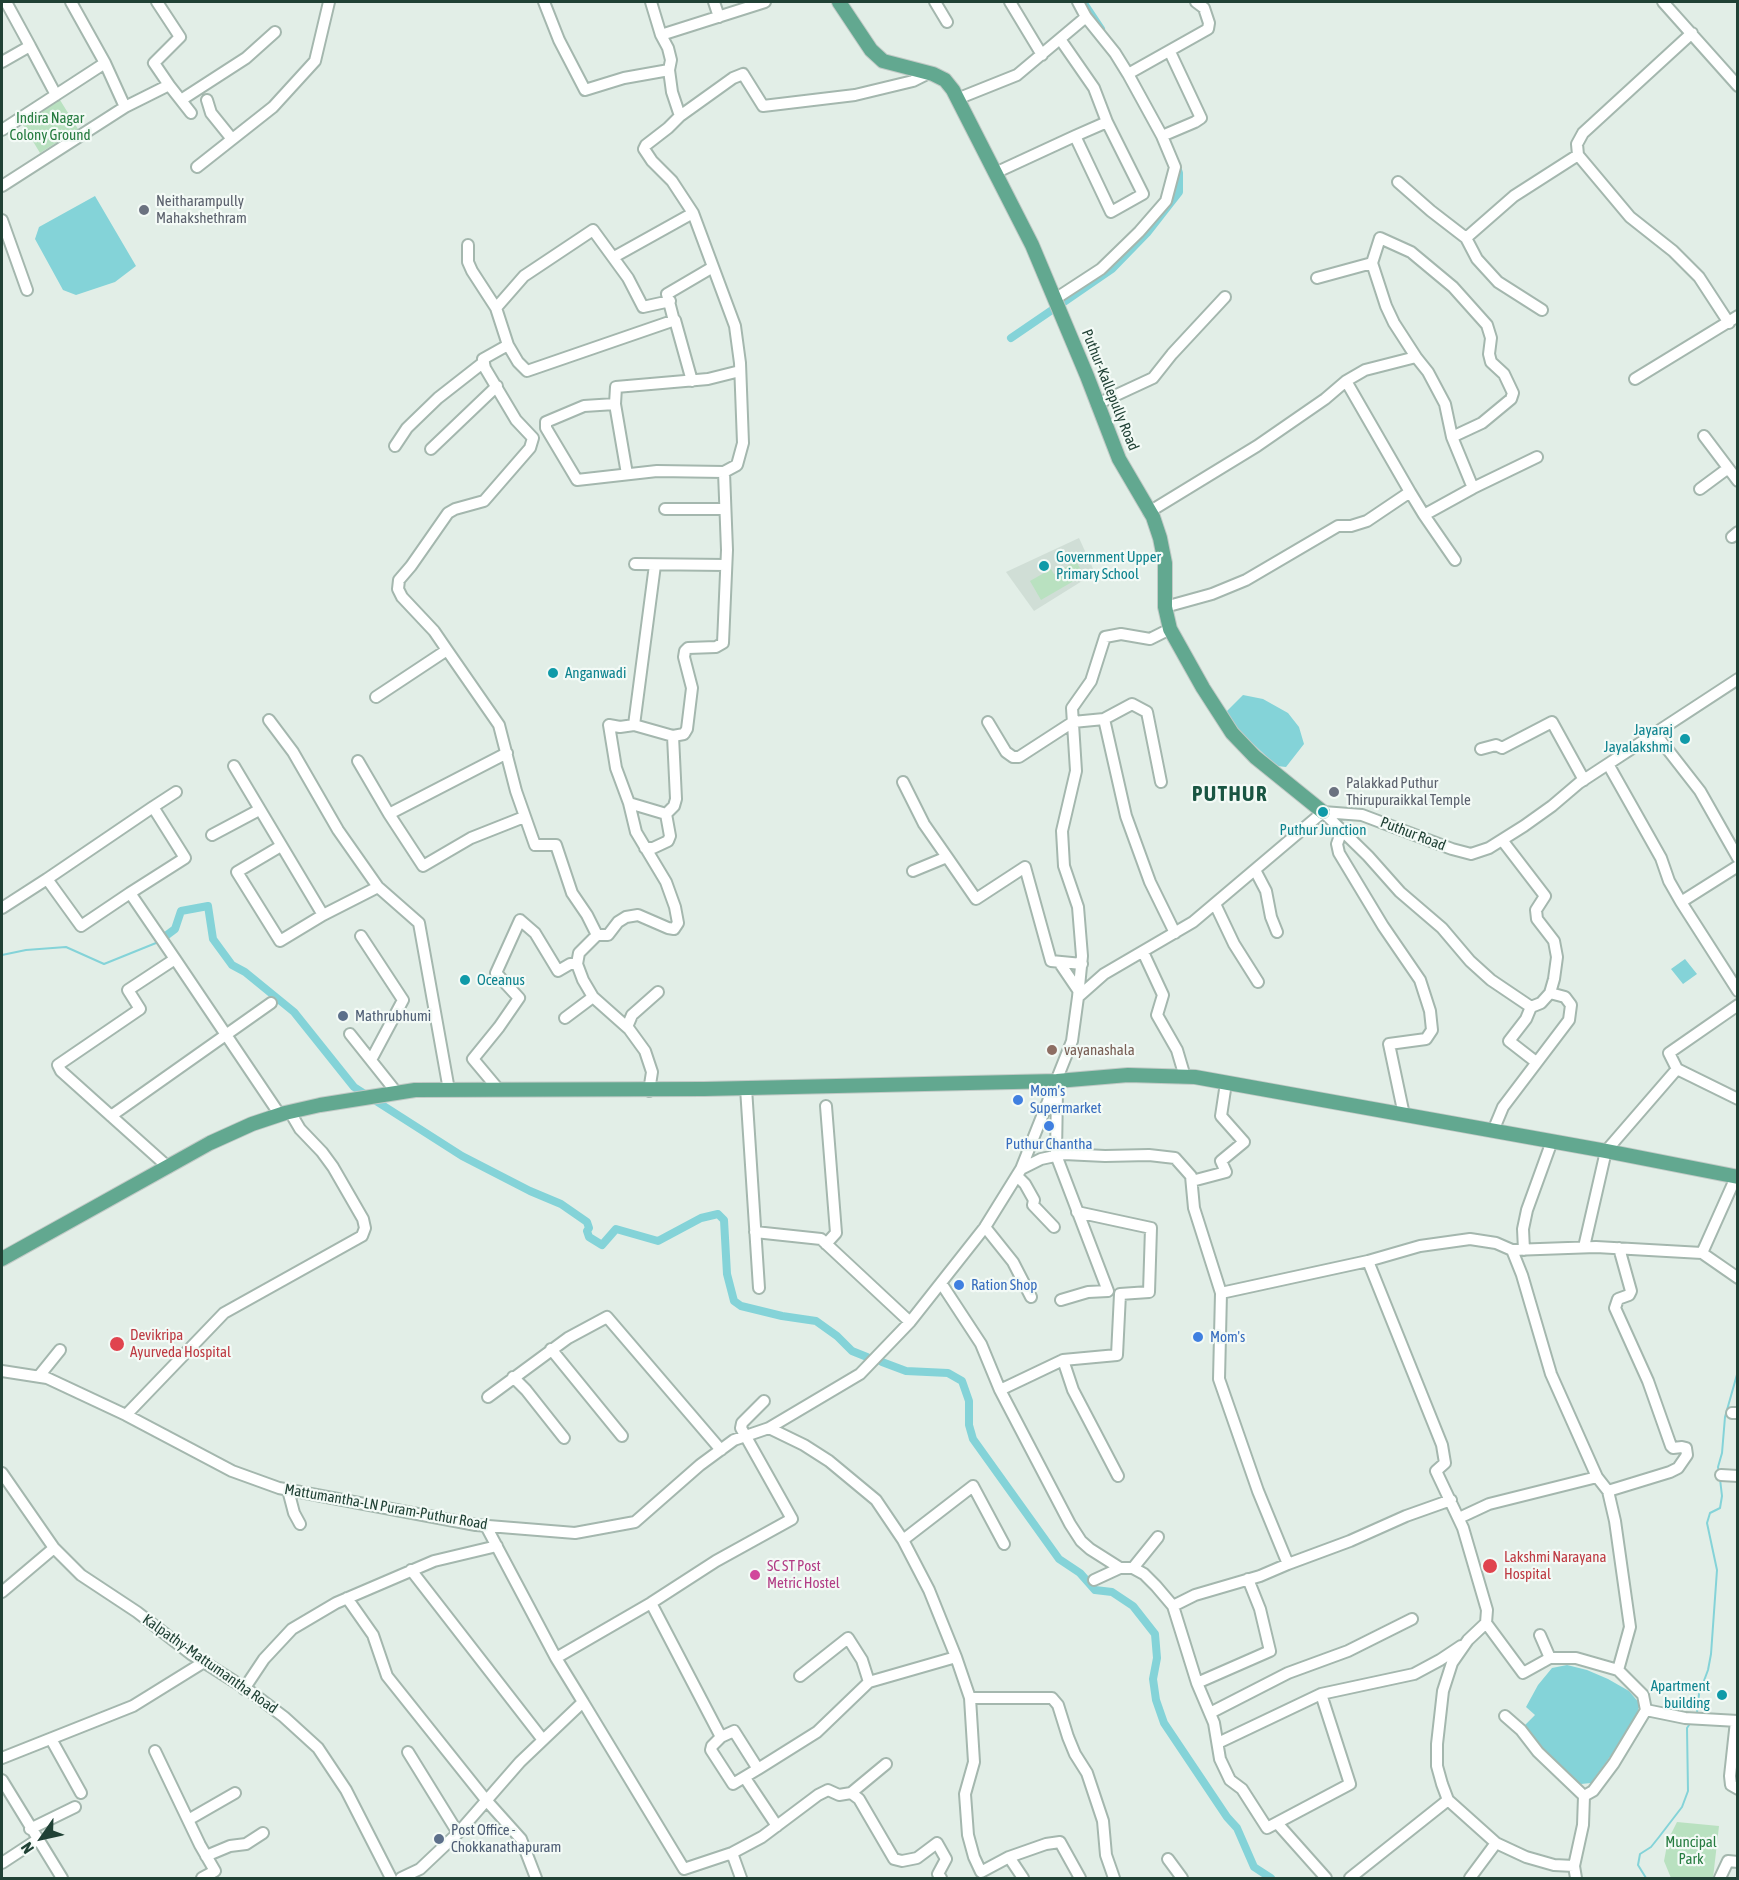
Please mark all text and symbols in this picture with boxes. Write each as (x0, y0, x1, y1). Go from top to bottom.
park label: Indira Nagar Colony Ground (9, 109, 91, 144)
place label: Neitharampully Mahakshethram (156, 192, 247, 227)
marker: Neitharampully Mahakshethram (137, 203, 151, 217)
street label: Puthur-Kallepully Road (1077, 327, 1143, 453)
place label: Government Upper Primary School (1056, 548, 1161, 583)
marker: Government Upper Primary School (1037, 559, 1051, 573)
place label: Anganwadi (565, 664, 626, 682)
marker: Anganwadi (546, 666, 560, 680)
place label: Jayaraj Jayalakshmi (1604, 721, 1673, 756)
marker: Jayaraj Jayalakshmi (1678, 732, 1692, 746)
place label: Palakkad Puthur Thirupuraikkal Temple (1346, 774, 1471, 809)
district label: PUTHUR (1192, 781, 1268, 807)
marker: Palakkad Puthur Thirupuraikkal Temple (1327, 785, 1341, 799)
marker: Puthur Junction (1316, 805, 1330, 819)
street label: Puthur Road (1378, 813, 1448, 855)
place label: Puthur Junction (1280, 821, 1366, 839)
place label: Oceanus (477, 971, 525, 989)
marker: Oceanus (458, 973, 472, 987)
place label: Mathrubhumi (355, 1007, 431, 1025)
marker: Mathrubhumi (336, 1009, 350, 1023)
place label: vayanashala (1064, 1041, 1135, 1059)
marker: vayanashala (1045, 1043, 1059, 1057)
place label: Mom's Supermarket (1030, 1082, 1102, 1117)
marker: Mom's Supermarket (1011, 1093, 1025, 1107)
marker: Puthur Chantha (1042, 1119, 1056, 1133)
place label: Puthur Chantha (1006, 1135, 1092, 1153)
place label: Ration Shop (971, 1276, 1037, 1294)
marker: Ration Shop (952, 1278, 966, 1292)
place label: Devikripa Ayurveda Hospital (130, 1326, 231, 1361)
place label: Mom's (1210, 1328, 1245, 1346)
marker: Mom's (1191, 1330, 1205, 1344)
marker: Devikripa Ayurveda Hospital (108, 1335, 126, 1353)
street label: Mattumantha-LN Puram-Puthur Road (283, 1480, 489, 1534)
place label: Lakshmi Narayana Hospital (1504, 1548, 1606, 1583)
place label: SC ST Post Metric Hostel (767, 1557, 840, 1592)
marker: Lakshmi Narayana Hospital (1481, 1557, 1499, 1575)
marker: SC ST Post Metric Hostel (748, 1568, 762, 1582)
street label: Kalpathy-Mattumantha Road (139, 1611, 281, 1717)
place label: Apartment building (1651, 1677, 1710, 1712)
marker: Apartment building (1715, 1688, 1729, 1702)
north arrow (12, 1808, 72, 1868)
place label: Post Office - Chokkanathapuram (451, 1821, 561, 1856)
marker: Post Office - Chokkanathapuram (432, 1832, 446, 1846)
park label: Muncipal Park (1665, 1833, 1717, 1868)
text: N (17, 1839, 37, 1857)

